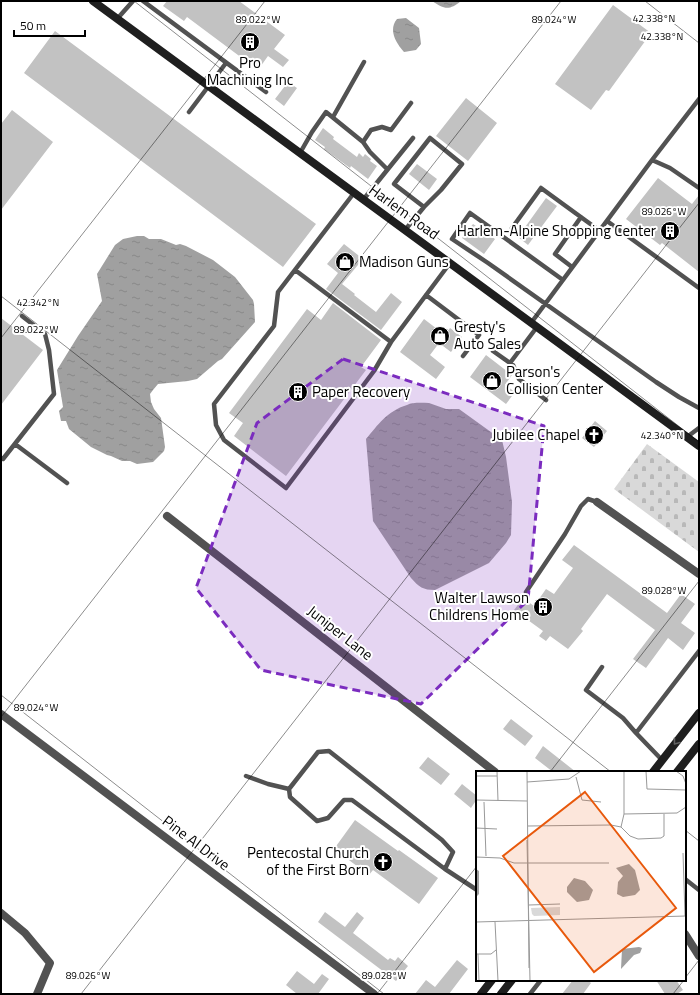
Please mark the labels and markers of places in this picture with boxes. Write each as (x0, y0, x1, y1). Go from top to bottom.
building icon: Pro Machining Inc (239, 31, 261, 53)
place label: Pro Machining Inc (207, 51, 293, 91)
place label: Harlem-Alpine Shopping Center (457, 219, 656, 242)
building icon: Harlem-Alpine Shopping Center (659, 220, 681, 242)
place label: Madison Guns (359, 250, 449, 273)
shop icon: Madison Guns (334, 251, 356, 273)
place label: Gresty's Auto Sales (454, 315, 521, 355)
shop icon: Gresty's Auto Sales (429, 325, 451, 347)
place label: Parson's Collision Center (506, 360, 603, 400)
shop icon: Parson's Collision Center (481, 370, 503, 392)
place label: Paper Recovery (312, 380, 410, 403)
building icon: Paper Recovery (287, 381, 309, 403)
place label: Jubilee Chapel (492, 423, 580, 446)
church icon: Jubilee Chapel (583, 424, 605, 446)
place label: Walter Lawson Childrens Home (429, 586, 529, 626)
building icon: Walter Lawson Childrens Home (532, 596, 554, 618)
place label: Pentecostal Church of the First Born (247, 841, 369, 881)
church icon: Pentecostal Church of the First Born (372, 851, 394, 873)

